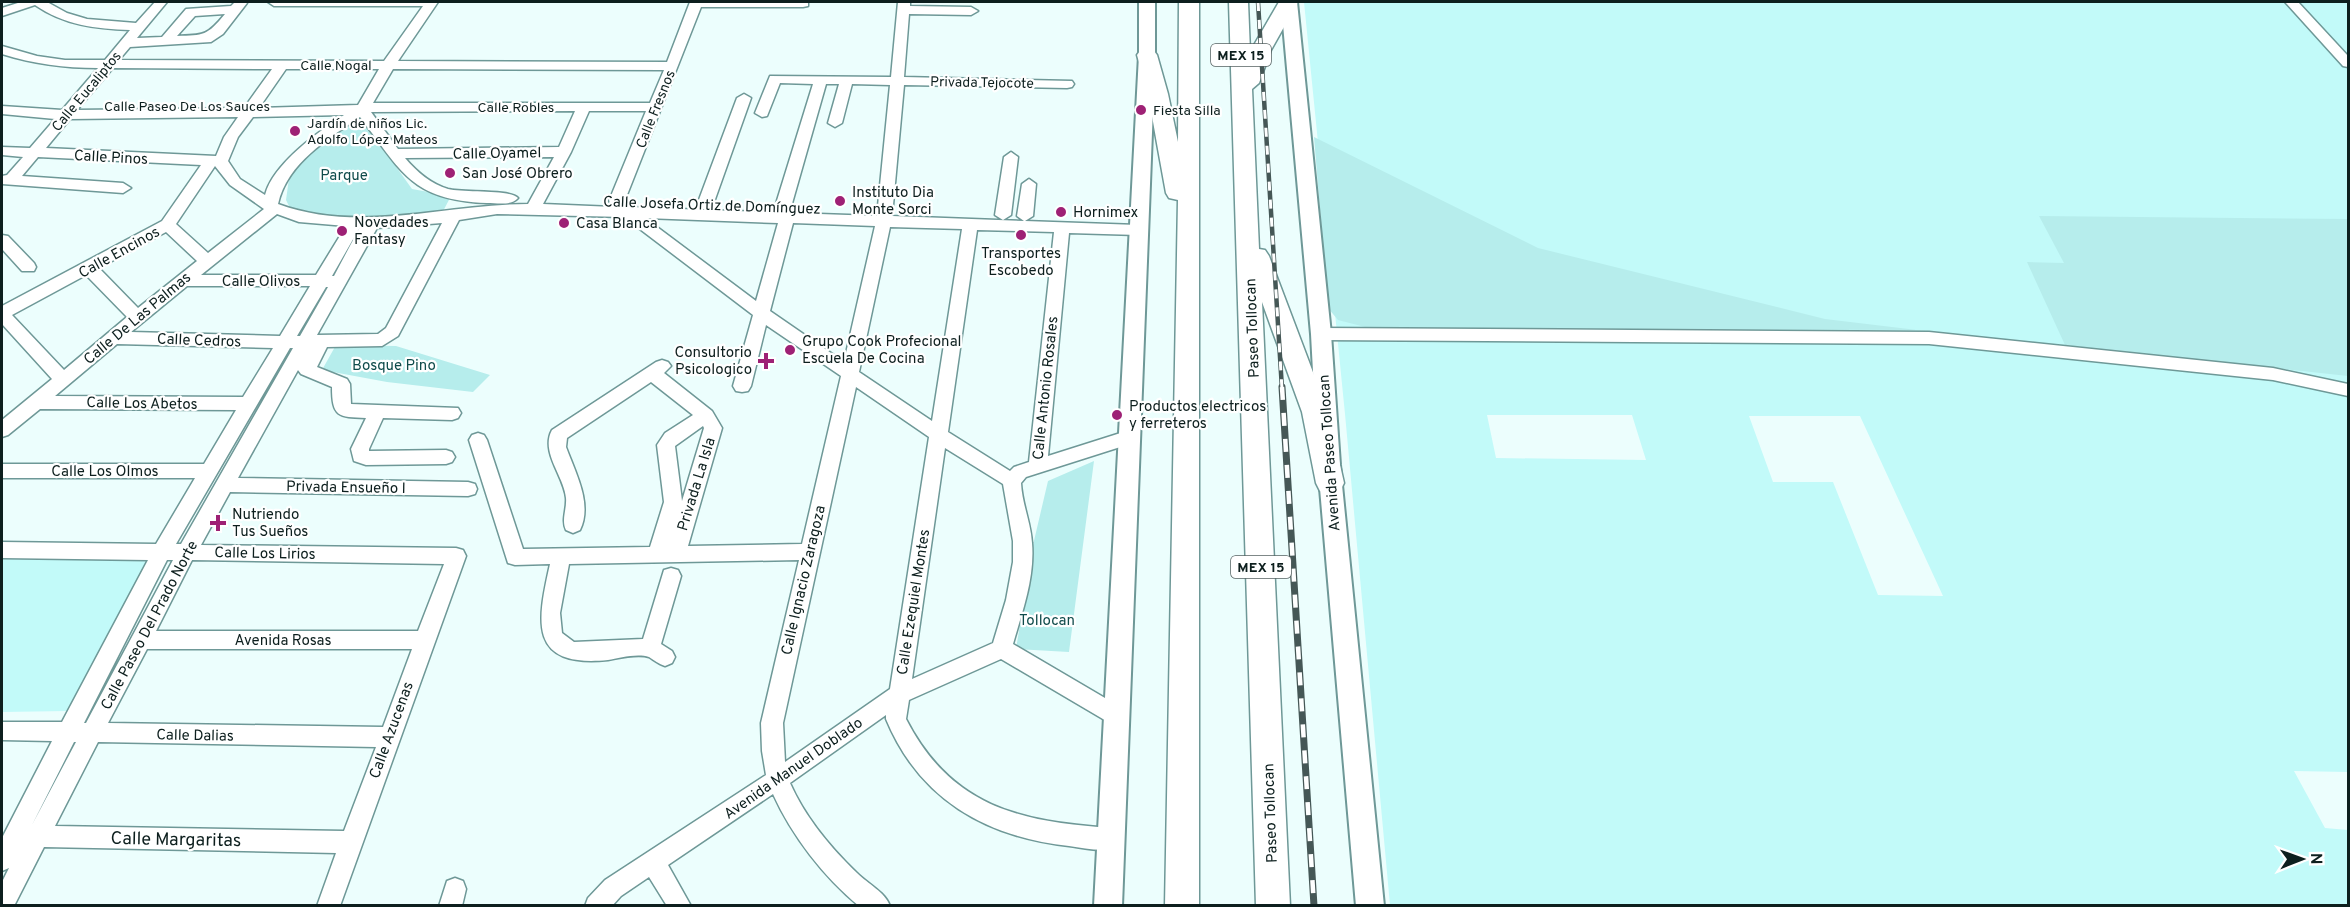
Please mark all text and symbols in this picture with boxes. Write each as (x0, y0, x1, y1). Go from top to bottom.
road number: MEX 15 (1211, 44, 1271, 66)
street label: Calle Eucaliptos (49, 48, 126, 135)
street label: Calle Nogal (300, 58, 372, 75)
street label: Calle Fresnos (633, 68, 680, 151)
street label: Privada Tejocote (930, 74, 1034, 93)
street label: Calle Paseo De Los Sauces (104, 99, 270, 116)
street label: Calle Robles (478, 100, 554, 117)
marker: Fiesta Silla (1134, 103, 1148, 117)
place label: Fiesta Silla (1153, 103, 1221, 120)
place label: Jardín de niños Lic. Adolfo López Mateos (307, 116, 438, 149)
marker: Jardín de niños Lic. Adolfo López Mateos (288, 124, 302, 138)
street label: Calle Oyamel (453, 144, 541, 165)
street label: Calle Pinos (73, 147, 148, 170)
place label: San José Obrero (462, 165, 573, 184)
marker: San José Obrero (443, 166, 457, 180)
park label: Parque (320, 167, 368, 186)
place label: Instituto Dia Monte Sorci (852, 184, 934, 220)
street label: Calle Josefa Ortiz de Domínguez (603, 193, 821, 220)
marker: Instituto Dia Monte Sorci (833, 194, 847, 208)
place label: Hornimex (1073, 204, 1138, 223)
marker: Hornimex (1054, 205, 1068, 219)
place label: Novedades Fantasy (354, 214, 429, 250)
place label: Casa Blanca (576, 215, 658, 234)
marker: Casa Blanca (557, 216, 571, 230)
street label: Calle Encinos (76, 223, 164, 283)
marker: Novedades Fantasy (335, 224, 349, 238)
marker: Transportes Escobedo (1014, 228, 1028, 242)
place label: Transportes Escobedo (981, 245, 1061, 281)
street label: Calle De Las Palmas (80, 269, 195, 370)
street label: Calle Olivos (222, 273, 300, 292)
street label: Paseo Tollocan (1242, 278, 1265, 378)
street label: Calle Antonio Rosales (1030, 315, 1063, 461)
street label: Calle Cedros (156, 331, 241, 352)
place label: Grupo Cook Profecional Escuela De Cocina (802, 333, 961, 369)
marker: Grupo Cook Profecional Escuela De Cocina (783, 343, 797, 357)
place label: Consultorio Psicologico (674, 344, 752, 380)
marker: Consultorio Psicologico (757, 352, 775, 370)
park label: Bosque Pino (352, 357, 436, 376)
street label: Avenida Paseo Tollocan (1316, 374, 1345, 532)
street label: Calle Los Abetos (86, 394, 198, 415)
place label: Productos electricos y ferreteros (1129, 398, 1266, 434)
marker: Productos electricos y ferreteros (1110, 408, 1124, 422)
street label: Privada La Isla (674, 435, 721, 534)
street label: Calle Los Olmos (51, 463, 159, 482)
street label: Privada Ensueño I (286, 478, 406, 499)
street label: Calle Ignacio Zaragoza (778, 504, 831, 657)
place label: Nutriendo Tus Sueños (232, 506, 308, 542)
marker: Nutriendo Tus Sueños (209, 514, 227, 532)
street label: Calle Ezequiel Montes (894, 528, 935, 676)
street label: Calle Paseo Del Prado Norte (98, 538, 203, 714)
street label: Calle Los Lirios (214, 544, 316, 565)
road number: MEX 15 (1231, 556, 1291, 578)
park label: Tollocan (1019, 612, 1075, 631)
street label: Avenida Rosas (235, 632, 332, 651)
street label: Calle Azucenas (366, 679, 419, 782)
street label: Avenida Manuel Doblado (721, 714, 867, 824)
street label: Calle Dalias (156, 726, 234, 747)
street label: Paseo Tollocan (1260, 763, 1283, 863)
street label: Calle Margaritas (110, 828, 241, 853)
north arrow (2272, 829, 2332, 889)
text: N (2305, 853, 2325, 865)

